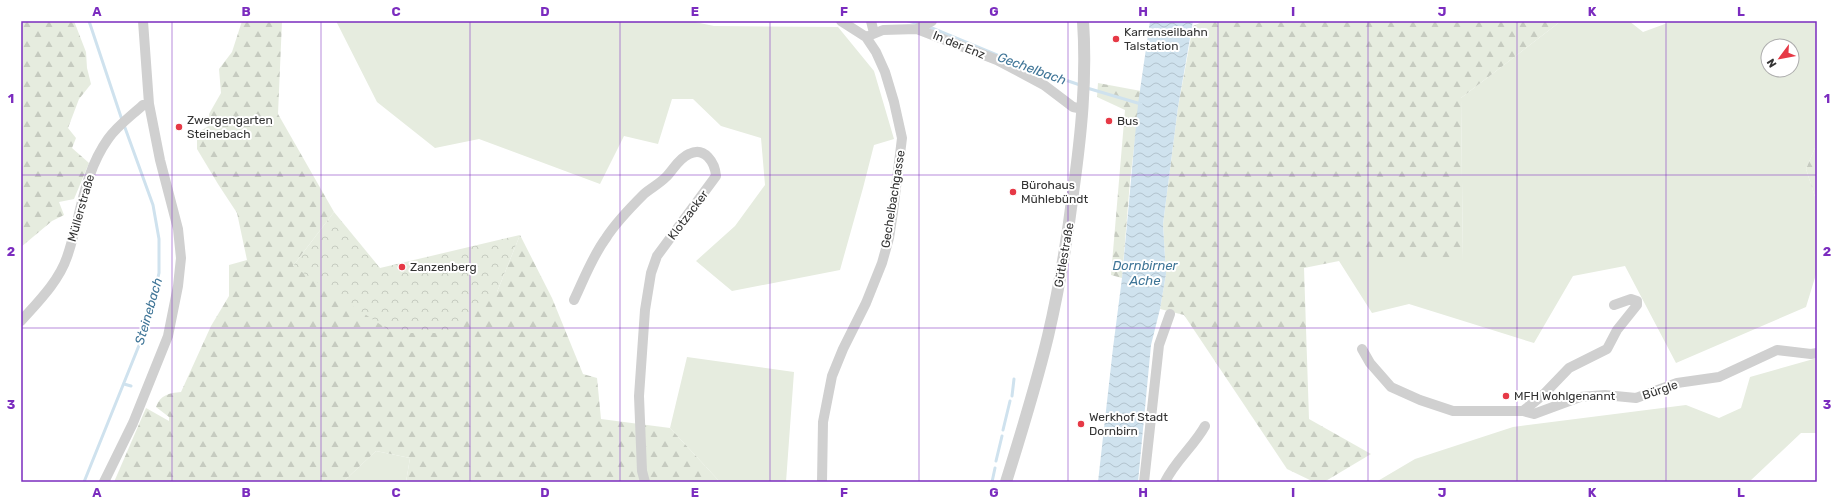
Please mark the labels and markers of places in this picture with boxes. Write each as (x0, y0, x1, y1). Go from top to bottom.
place label: Karrenseilbahn Talstation (1124, 25, 1208, 53)
marker: Karrenseilbahn Talstation (1111, 34, 1121, 44)
place label: Zwergengarten Steinebach (187, 113, 273, 141)
place label: Bus (1117, 114, 1138, 128)
marker: Bus (1104, 116, 1114, 126)
marker: Zwergengarten Steinebach (174, 122, 184, 132)
place label: Bürohaus Mühlebündt (1021, 178, 1088, 206)
marker: Bürohaus Mühlebündt (1008, 187, 1018, 197)
place label: Zanzenberg (410, 260, 477, 274)
marker: Zanzenberg (397, 262, 407, 272)
place label: MFH Wohlgenannt (1514, 389, 1616, 403)
marker: MFH Wohlgenannt (1501, 391, 1511, 401)
place label: Werkhof Stadt Dornbirn (1089, 410, 1168, 438)
marker: Werkhof Stadt Dornbirn (1076, 419, 1086, 429)

